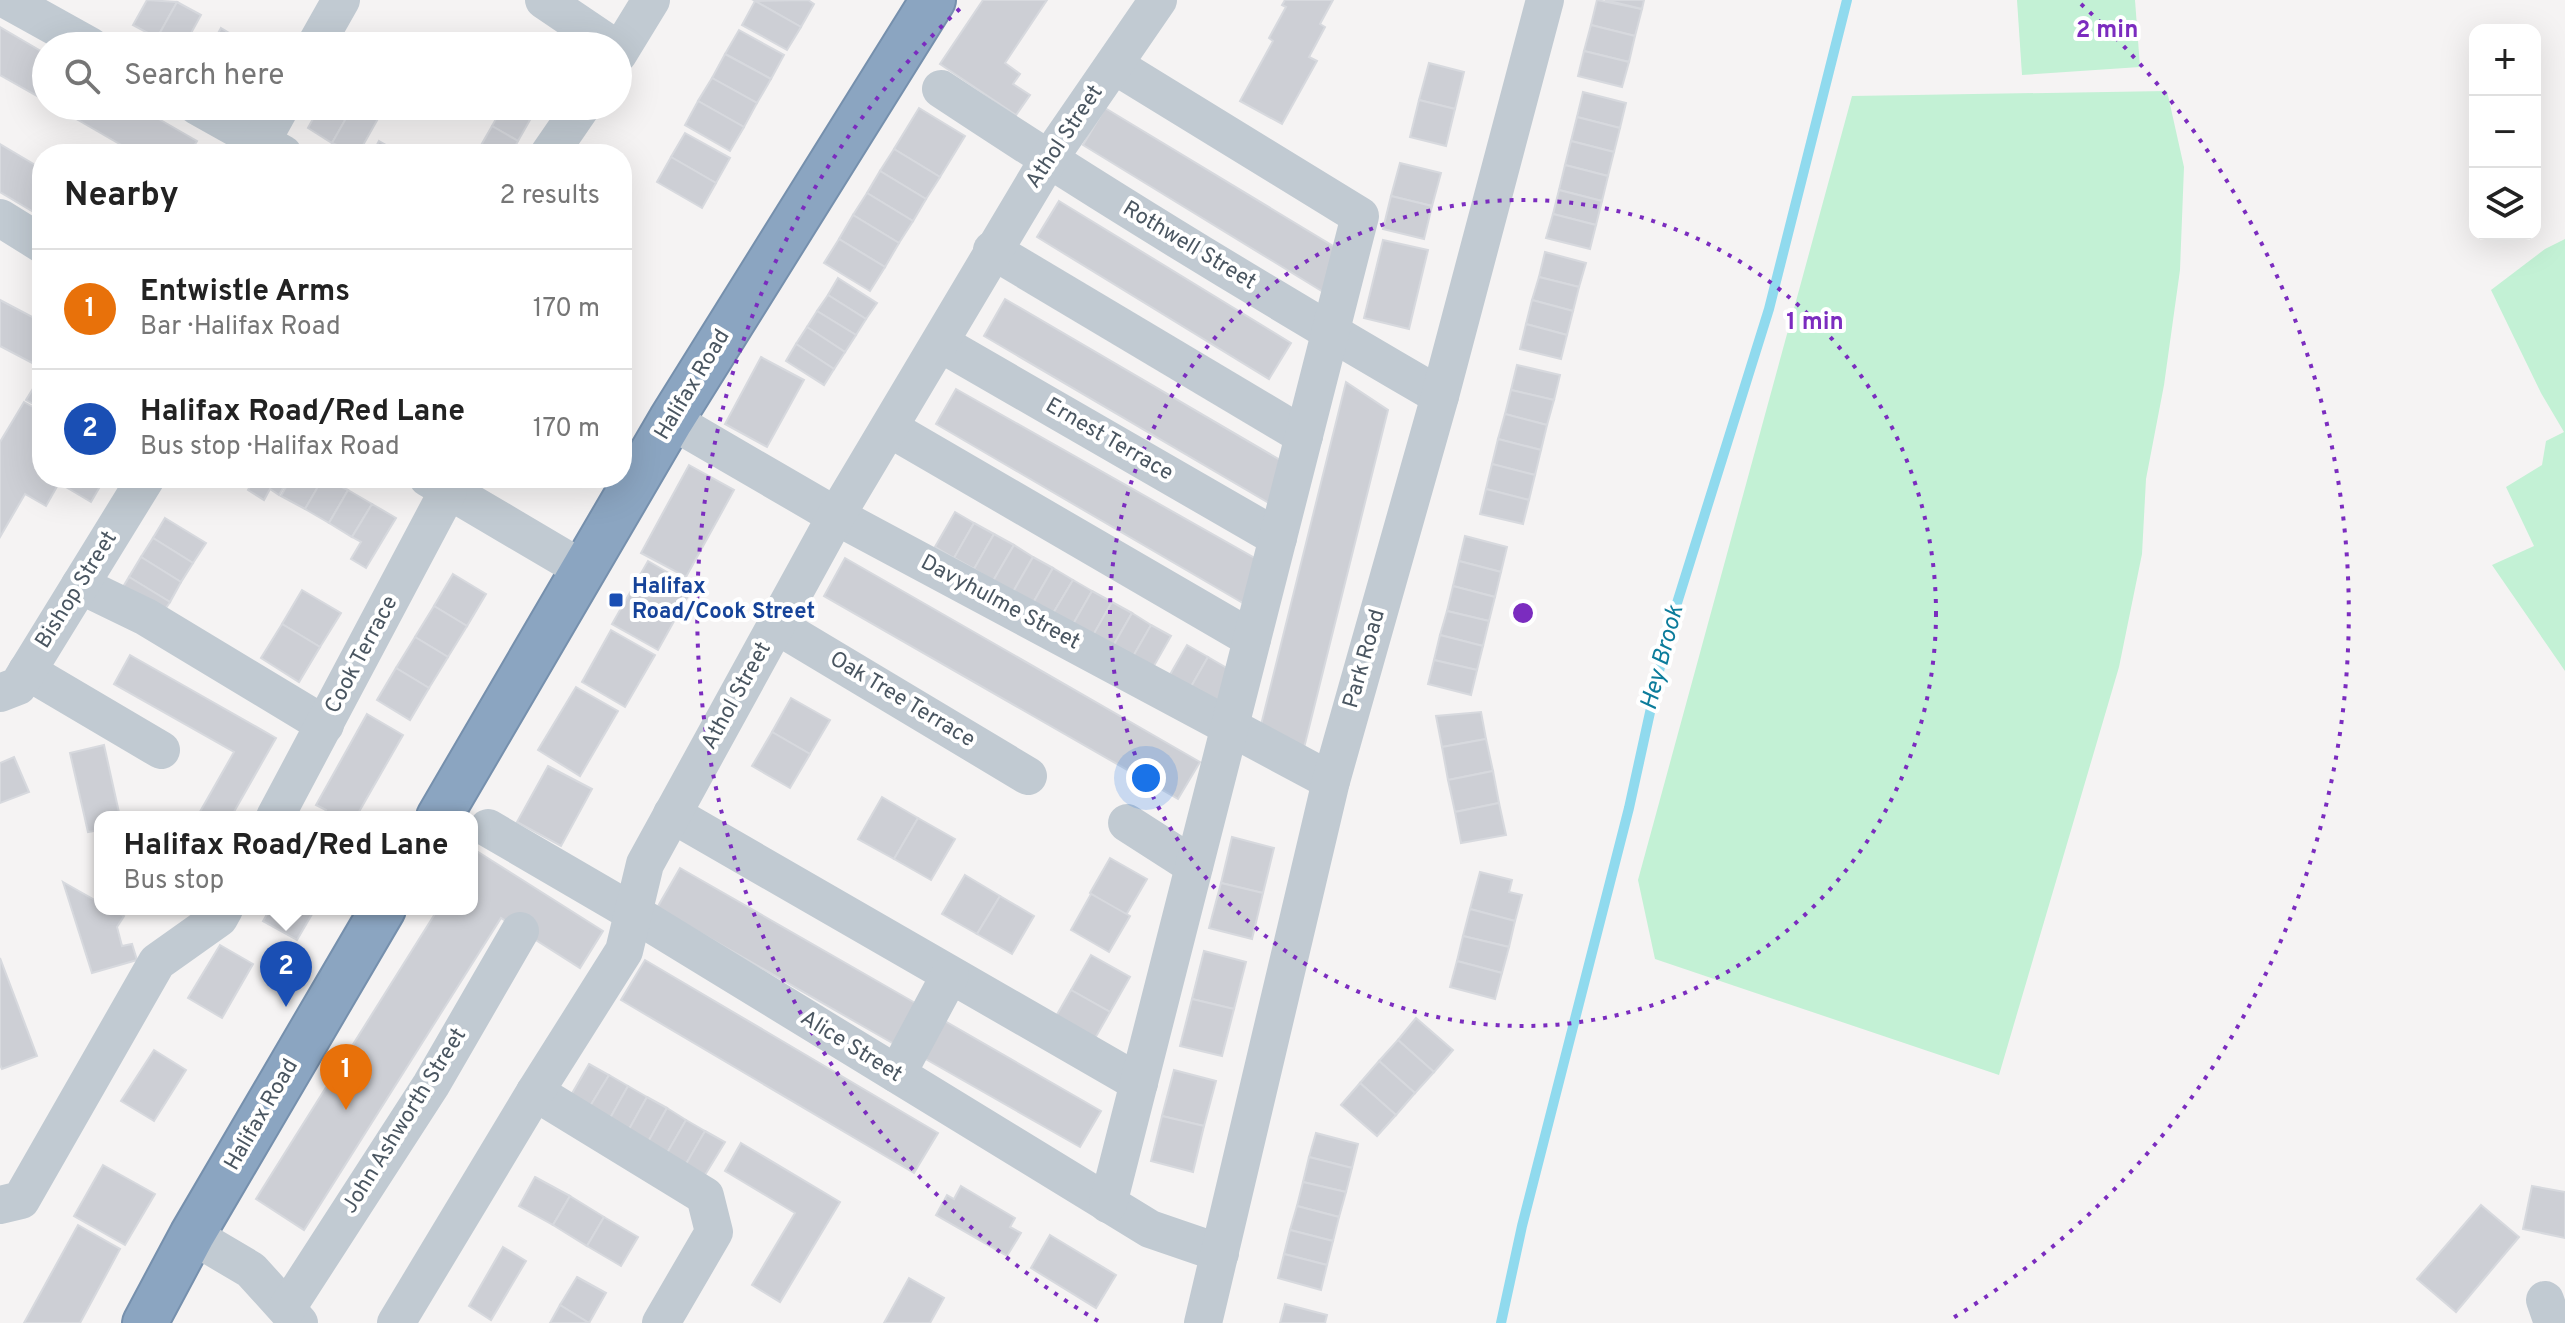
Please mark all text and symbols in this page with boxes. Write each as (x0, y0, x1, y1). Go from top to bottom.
text: 2 min (2076, 16, 2138, 46)
map controls (2469, 24, 2541, 240)
button: + (2469, 24, 2541, 96)
search box (32, 32, 632, 120)
icon: search (60, 54, 104, 98)
text: Search here (124, 58, 284, 95)
street label: Athol Street (1021, 80, 1109, 194)
button: − (2469, 96, 2541, 168)
button: layers (2469, 168, 2541, 240)
text: Nearby (64, 175, 179, 218)
text: 2 results (500, 180, 600, 213)
street label: Rothwell Street (1117, 196, 1261, 296)
text: Entwistle Arms (140, 274, 350, 311)
text: 1 (85, 293, 95, 326)
text: 170 m (533, 293, 600, 326)
text: 1 min (1786, 308, 1844, 338)
text: Bar · Halifax Road (140, 311, 341, 344)
street label: Halifax Road (649, 325, 737, 445)
street label: Ernest Terrace (1040, 393, 1178, 487)
text: Halifax Road/Red Lane (140, 394, 465, 431)
text: 2 (82, 413, 98, 446)
text: 170 m (533, 413, 600, 446)
text: Bus stop · Halifax Road (140, 431, 400, 464)
street label: Bishop Street (30, 526, 124, 654)
street label: Davyhulme Street (916, 550, 1084, 656)
place label: Halifax Road/Cook Street (632, 574, 815, 626)
street label: Cook Terrace (320, 591, 404, 719)
marker: Halifax Road/Cook Street (607, 591, 625, 609)
centre of rings (1509, 599, 1537, 627)
water label: Hey Brook (1635, 602, 1692, 714)
street label: Park Road (1338, 606, 1392, 712)
street label: Athol Street (696, 637, 778, 755)
street label: Oak Tree Terrace (824, 646, 980, 754)
your location (1126, 758, 1166, 798)
popup (94, 811, 478, 915)
text: Halifax Road/Red Lane (124, 828, 449, 865)
text: Bus stop (124, 865, 224, 898)
pin: 2 (260, 941, 312, 1007)
street label: Alice Street (795, 1005, 907, 1089)
street label: John Ashworth Street (337, 1023, 473, 1219)
pin: 1 (320, 1044, 372, 1110)
street label: Halifax Road (219, 1054, 305, 1176)

